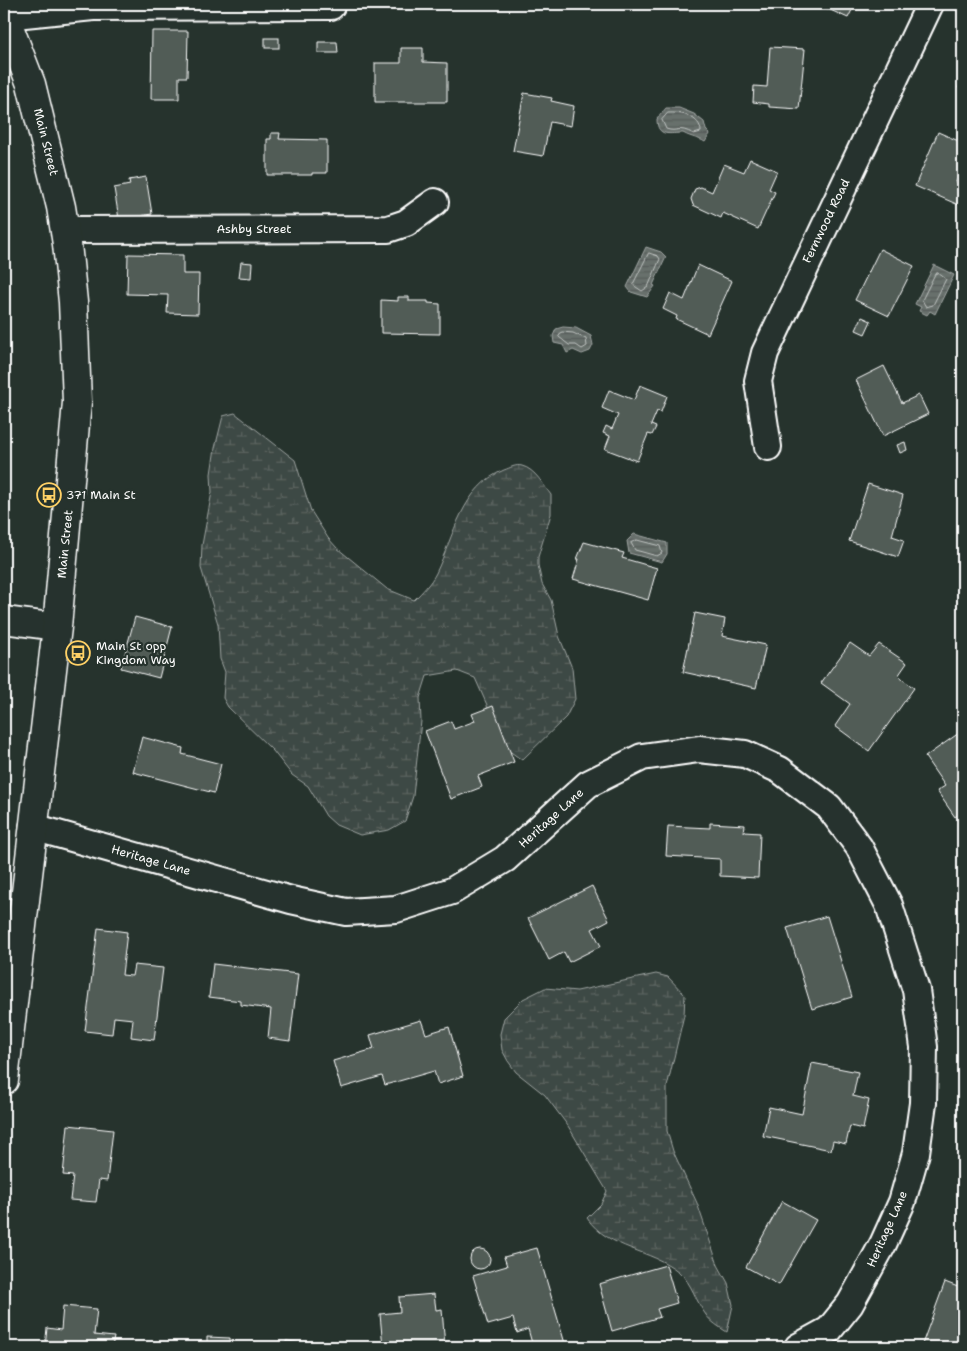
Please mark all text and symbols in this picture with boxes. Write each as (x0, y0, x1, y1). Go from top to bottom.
street label: Main Street (30, 107, 62, 177)
street label: Fernwood Road (799, 176, 853, 266)
street label: Ashby Street (216, 221, 292, 237)
bus stop icon: 371 Main St (36, 482, 62, 508)
place label: 371 Main St (66, 487, 136, 503)
street label: Main Street (53, 509, 77, 579)
place label: Main St opp Kingdom Way (96, 638, 176, 668)
bus stop icon: Main St opp Kingdom Way (65, 640, 91, 666)
street label: Heritage Lane (515, 784, 587, 851)
street label: Heritage Lane (109, 841, 193, 879)
street label: Heritage Lane (863, 1188, 911, 1270)

